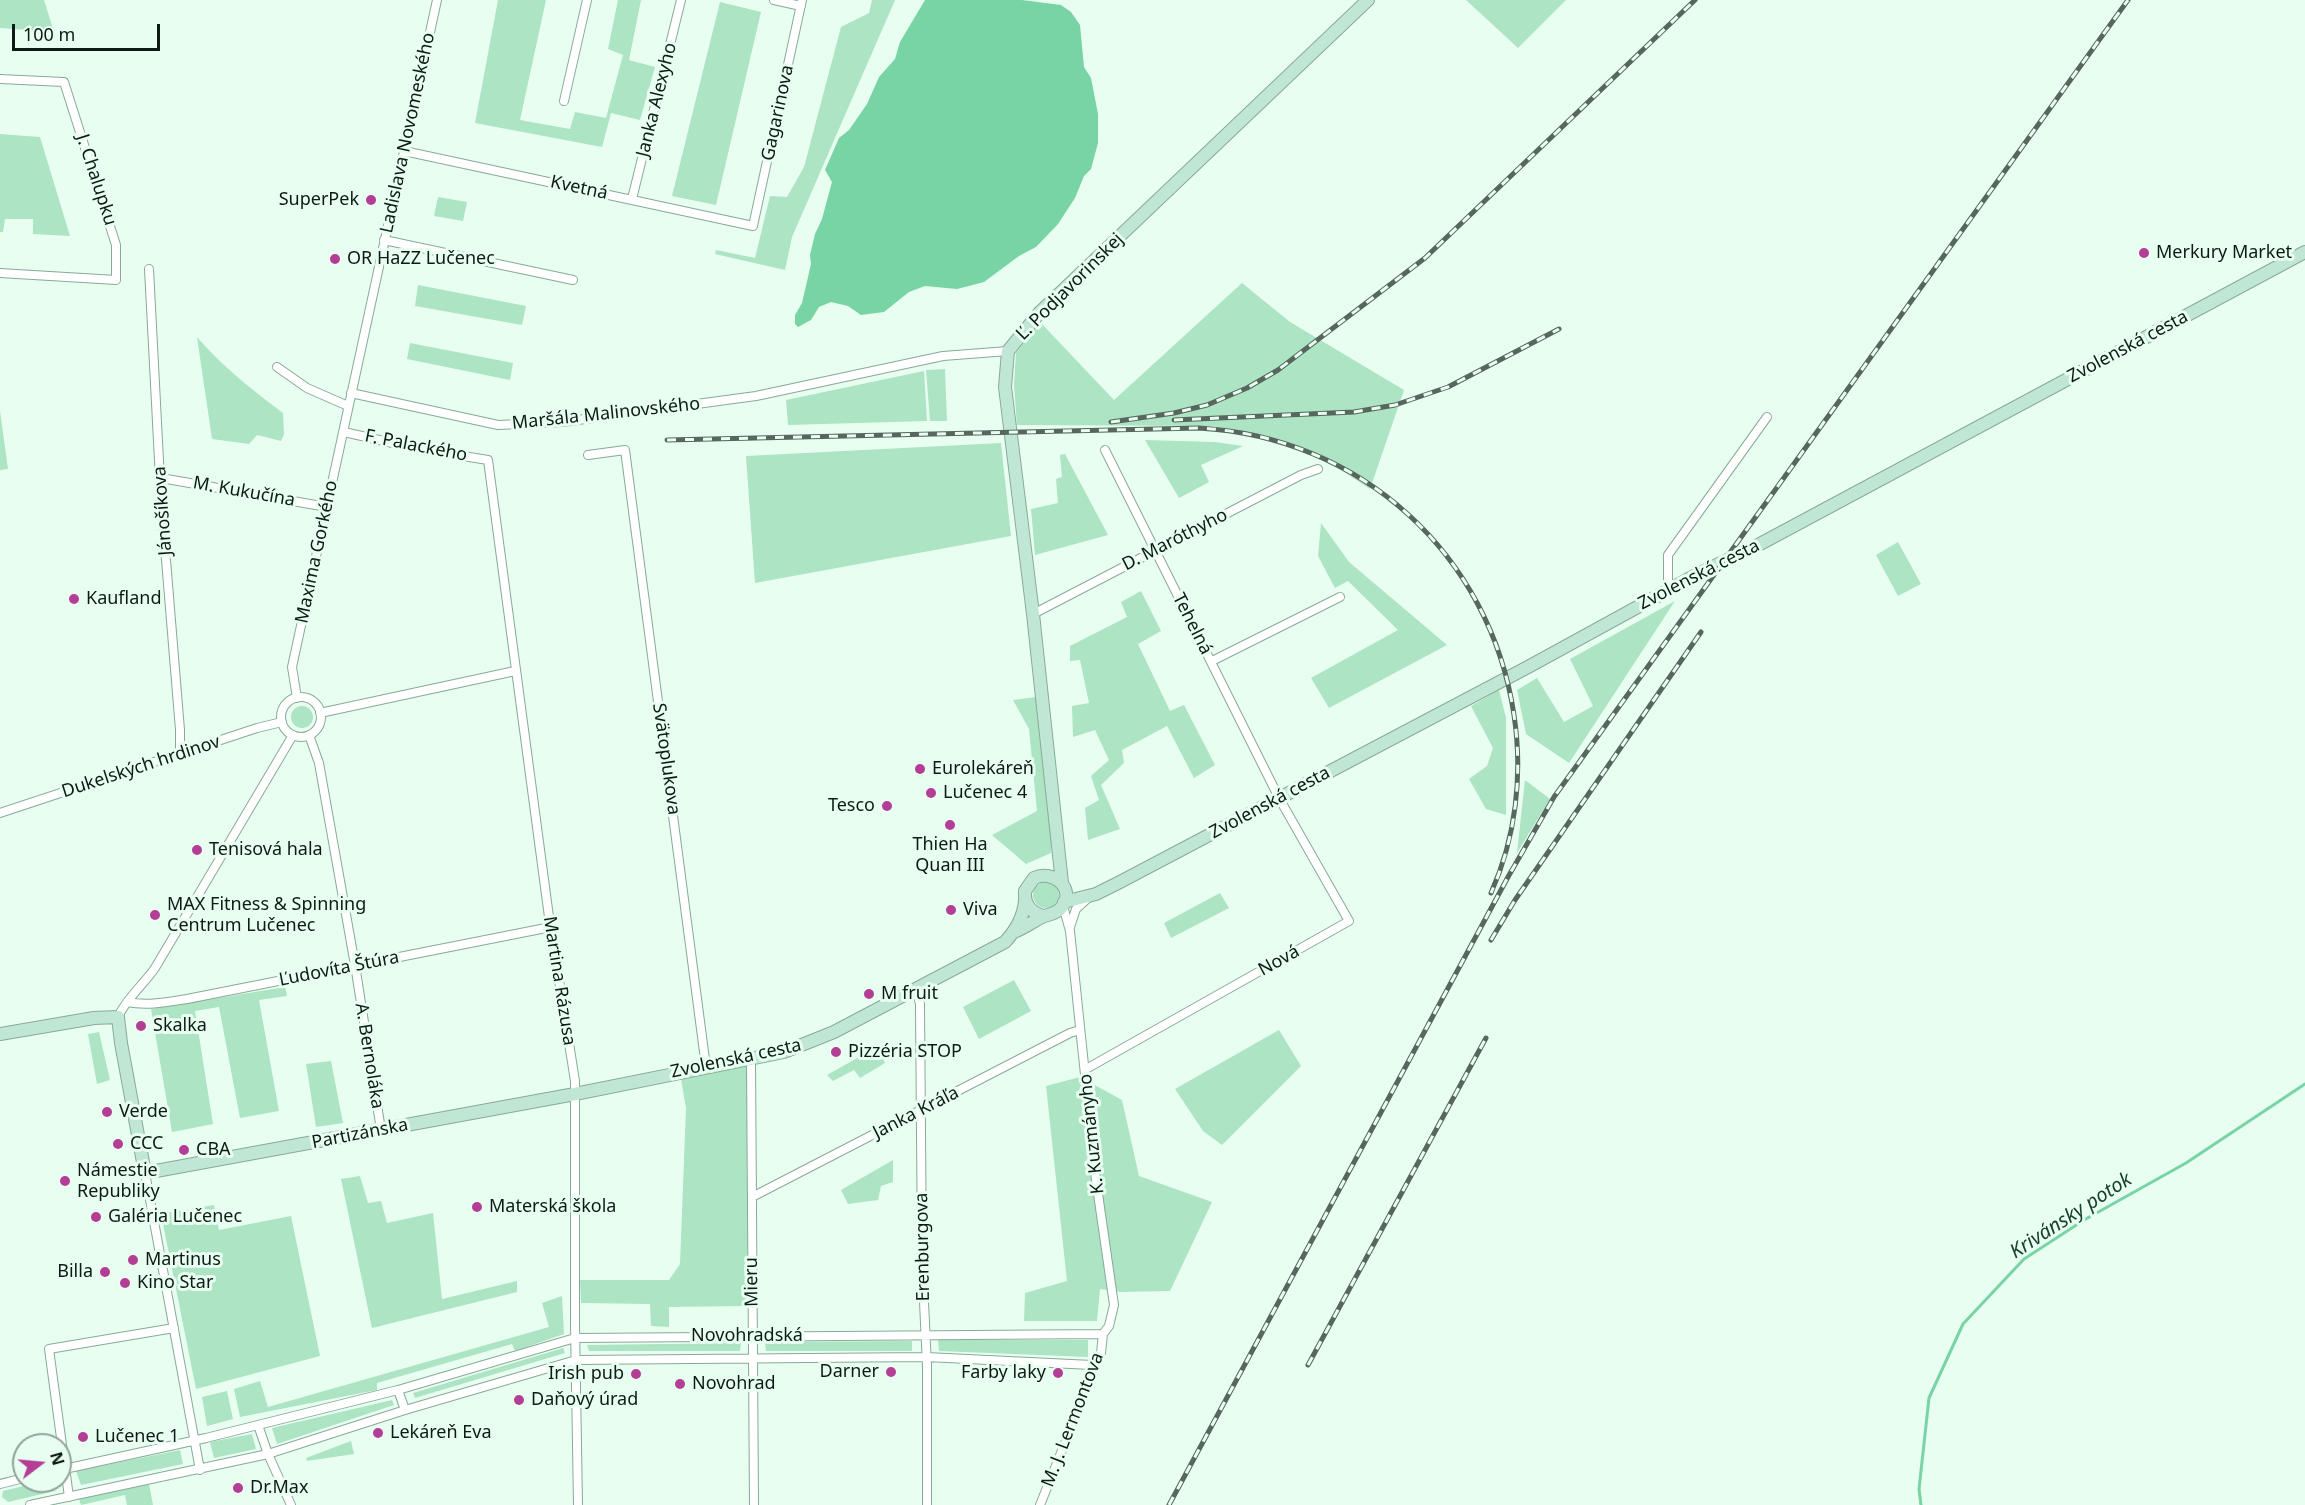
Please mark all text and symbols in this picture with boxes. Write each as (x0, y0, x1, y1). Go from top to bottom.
scale bar (15, 12, 164, 50)
text: 100 m (23, 22, 75, 46)
street label: Ladislava Novomeského (376, 31, 440, 235)
street label: Janka Alexyho (632, 41, 682, 159)
street label: Gagarinova (757, 63, 799, 163)
street label: J. Chalupku (71, 132, 121, 228)
street label: Kvetná (548, 171, 610, 205)
place label: SuperPek (279, 189, 359, 211)
marker: SuperPek (364, 193, 378, 207)
street label: Ľ. Podjavorinskej (1012, 229, 1128, 345)
place label: Merkury Market (2156, 242, 2292, 264)
marker: Merkury Market (2137, 246, 2151, 260)
place label: OR HaZZ Lučenec (347, 248, 495, 270)
marker: OR HaZZ Lučenec (328, 252, 342, 266)
street label: Zvolenská cesta (2064, 306, 2192, 388)
street label: Maršála Malinovského (511, 393, 701, 435)
street label: F. Palackého (363, 425, 469, 467)
street label: Jánošíkova (149, 466, 177, 556)
street label: M. Kukučína (191, 472, 297, 512)
street label: Maxima Gorkého (291, 479, 343, 625)
street label: D. Maróthyho (1119, 504, 1231, 576)
street label: Zvolenská cesta (1635, 535, 1763, 615)
place label: Kaufland (86, 588, 161, 610)
street label: Tehelná (1167, 590, 1217, 658)
marker: Kaufland (67, 592, 81, 606)
street label: Svätoplukova (647, 702, 685, 816)
street label: Dukelských hrdinov (59, 731, 223, 803)
place label: Eurolekáreň (932, 758, 1034, 780)
marker: Eurolekáreň (913, 762, 927, 776)
street label: Zvolenská cesta (1206, 762, 1334, 844)
place label: Lučenec 4 (943, 782, 1027, 804)
marker: Lučenec 4 (924, 786, 938, 800)
place label: Tesco (828, 795, 875, 817)
marker: Tesco (880, 799, 894, 813)
marker: Thien Ha Quan III (943, 818, 957, 832)
place label: Thien Ha Quan III (912, 834, 988, 876)
place label: Tenisová hala (209, 839, 323, 861)
marker: Tenisová hala (190, 843, 204, 857)
place label: MAX Fitness & Spinning Centrum Lučenec (167, 894, 366, 936)
place label: Viva (963, 899, 998, 921)
marker: Viva (944, 903, 958, 917)
marker: MAX Fitness & Spinning Centrum Lučenec (148, 908, 162, 922)
street label: Martina Rázusa (538, 915, 580, 1047)
street label: Nová (1255, 941, 1303, 981)
street label: Ľudovíta Štúra (277, 947, 401, 991)
place label: M fruit (881, 983, 938, 1005)
marker: M fruit (862, 987, 876, 1001)
street label: A. Bernoláka (350, 1002, 388, 1110)
place label: Skalka (153, 1015, 207, 1037)
marker: Skalka (134, 1019, 148, 1033)
street label: Zvolenská cesta (669, 1035, 803, 1083)
place label: Pizzéria STOP (848, 1041, 962, 1063)
marker: Pizzéria STOP (829, 1045, 843, 1059)
street label: K. Kuzmányho (1075, 1073, 1109, 1195)
street label: Janka Kráľa (869, 1082, 963, 1144)
place label: Verde (119, 1101, 168, 1123)
marker: Verde (100, 1105, 114, 1119)
street label: Partizánska (310, 1114, 410, 1154)
place label: CCC (130, 1133, 163, 1155)
marker: CCC (111, 1137, 125, 1151)
place label: CBA (196, 1139, 231, 1161)
marker: CBA (177, 1143, 191, 1157)
place label: Námestie Republiky (77, 1160, 160, 1202)
water label: Krivánsky potok (2006, 1168, 2136, 1264)
marker: Námestie Republiky (58, 1174, 72, 1188)
street label: Erenburgova (911, 1192, 935, 1302)
place label: Materská škola (489, 1196, 616, 1218)
marker: Materská škola (470, 1200, 484, 1214)
place label: Galéria Lučenec (108, 1206, 242, 1228)
marker: Galéria Lučenec (89, 1210, 103, 1224)
place label: Martinus (145, 1249, 221, 1271)
marker: Martinus (126, 1253, 140, 1267)
street label: Mieru (741, 1257, 763, 1307)
place label: Billa (57, 1261, 93, 1283)
marker: Billa (98, 1265, 112, 1279)
place label: Kino Star (137, 1272, 213, 1294)
marker: Kino Star (118, 1276, 132, 1290)
street label: Novohradská (691, 1325, 803, 1347)
street label: M. J. Lermontova (1037, 1350, 1109, 1490)
place label: Darner (820, 1361, 879, 1383)
place label: Farby laky (961, 1362, 1046, 1384)
place label: Irish pub (548, 1363, 624, 1385)
marker: Darner (884, 1365, 898, 1379)
marker: Farby laky (1051, 1366, 1065, 1380)
marker: Irish pub (629, 1367, 643, 1381)
place label: Novohrad (692, 1373, 776, 1395)
marker: Novohrad (673, 1377, 687, 1391)
place label: Daňový úrad (531, 1389, 638, 1411)
marker: Daňový úrad (512, 1393, 526, 1407)
place label: Lekáreň Eva (390, 1422, 492, 1444)
place label: Lučenec 1 (95, 1426, 179, 1448)
marker: Lekáreň Eva (371, 1426, 385, 1440)
marker: Lučenec 1 (76, 1430, 90, 1444)
north arrow (12, 1433, 72, 1493)
text: N (45, 1449, 70, 1468)
place label: Dr.Max (250, 1477, 308, 1499)
marker: Dr.Max (231, 1481, 245, 1495)

